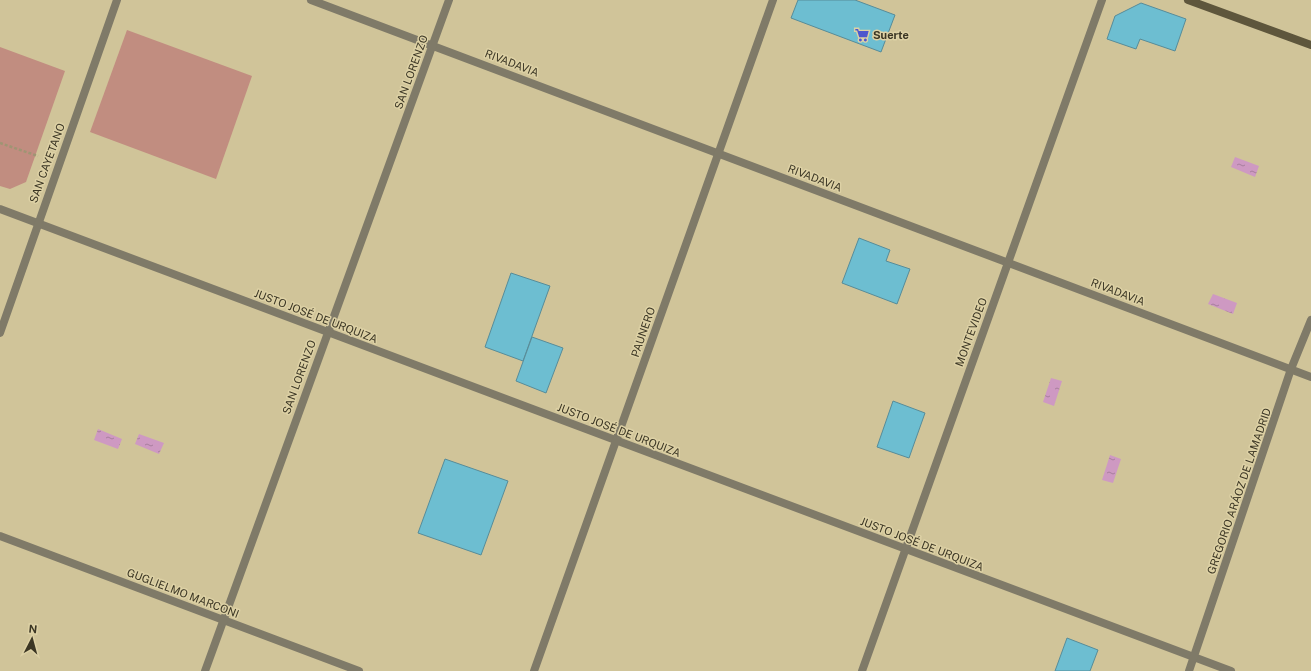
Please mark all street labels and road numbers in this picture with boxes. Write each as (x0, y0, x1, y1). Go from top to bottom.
street label: SAN LORENZO (392, 33, 430, 111)
street label: RIVADAVIA (483, 47, 541, 79)
street label: SAN CAYETANO (27, 122, 67, 204)
street label: RIVADAVIA (786, 162, 844, 194)
street label: RIVADAVIA (1089, 276, 1147, 308)
street label: JUSTO JOSÉ DE URQUIZA (253, 286, 380, 345)
street label: MONTEVIDEO (953, 296, 989, 368)
street label: PAUNERO (629, 305, 657, 359)
street label: SAN LORENZO (280, 338, 318, 416)
street label: JUSTO JOSÉ DE URQUIZA (556, 400, 683, 459)
street label: GREGORIO ARÁOZ DE LAMADRID (1204, 406, 1273, 576)
street label: JUSTO JOSÉ DE URQUIZA (859, 514, 986, 573)
street label: GUGLIELMO MARCONI (125, 566, 241, 620)

